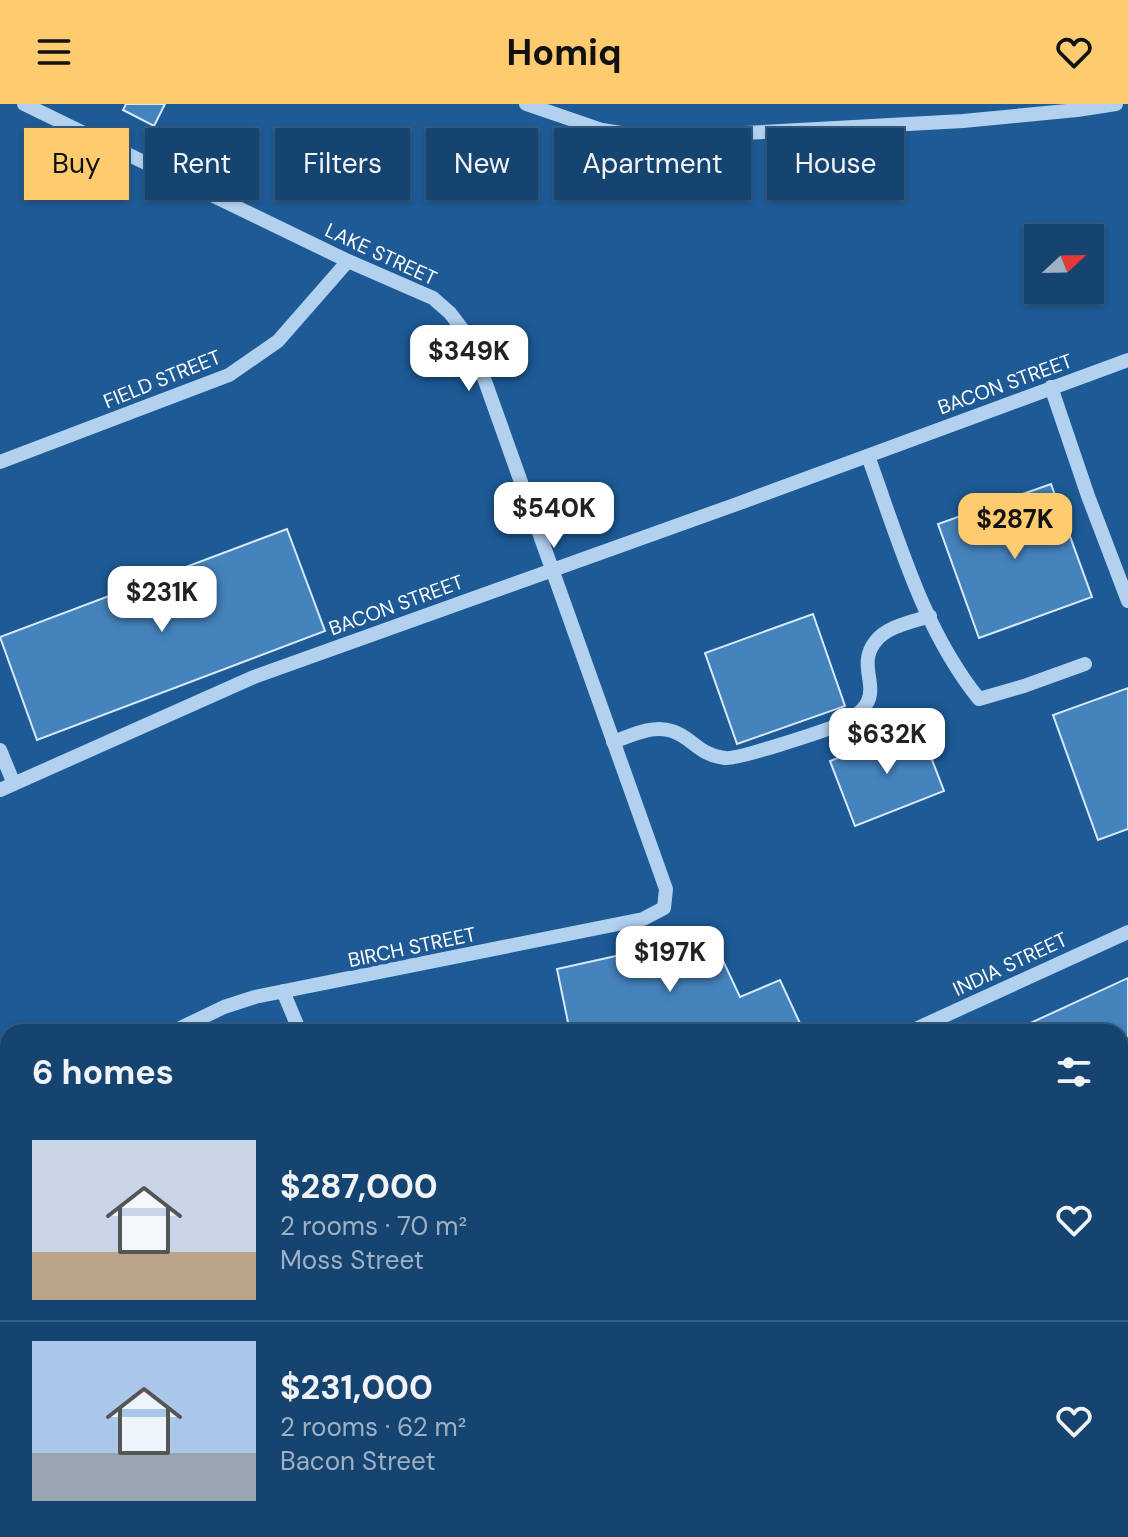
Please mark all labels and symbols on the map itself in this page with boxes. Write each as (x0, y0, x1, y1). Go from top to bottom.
street label: LAKE STREET (321, 217, 441, 291)
north arrow (1024, 224, 1104, 304)
pin: $349K (413, 325, 525, 393)
street label: FIELD STREET (99, 344, 225, 414)
street label: BACON STREET (934, 348, 1076, 420)
pin: $540K (498, 482, 610, 550)
pin: $287K (959, 493, 1071, 561)
pin: $231K (106, 566, 218, 634)
street label: BACON STREET (325, 569, 467, 641)
pin: $632K (831, 708, 943, 776)
street label: BIRCH STREET (346, 921, 478, 973)
pin: $197K (614, 926, 726, 994)
street label: INDIA STREET (948, 926, 1072, 1002)

